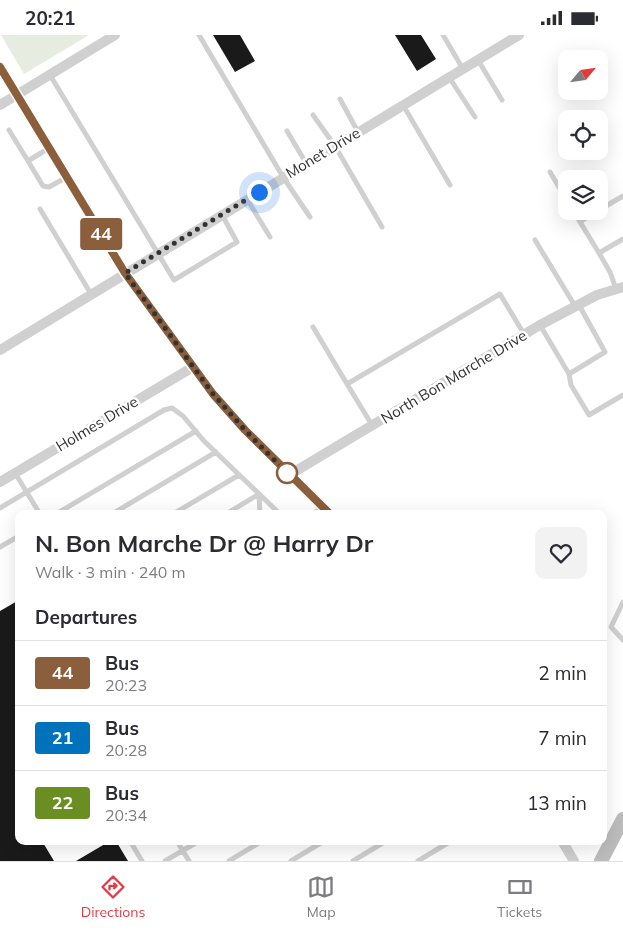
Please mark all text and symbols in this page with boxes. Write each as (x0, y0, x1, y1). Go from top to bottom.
text: 20:21 (25, 6, 75, 30)
north arrow (558, 50, 608, 100)
map controls (558, 50, 608, 220)
button: locate (558, 110, 608, 160)
street label: Monet Drive (282, 123, 364, 182)
button: layers (558, 170, 608, 220)
your location (247, 180, 272, 205)
line badge: 44 (78, 218, 124, 250)
text: 44 (90, 222, 112, 245)
street label: North Bon Marche Drive (377, 325, 530, 428)
street label: Holmes Drive (52, 392, 141, 456)
unlabelled marker (276, 462, 298, 484)
button: heart (535, 527, 587, 579)
text: N. Bon Marche Dr @ Harry Dr (35, 528, 373, 558)
text: Walk · 3 min · 240 m (35, 562, 186, 582)
text: Departures (35, 605, 137, 629)
text: Bus (105, 651, 139, 675)
text: 44 (52, 661, 73, 684)
text: 2 min (538, 661, 587, 685)
text: 20:23 (105, 675, 147, 695)
text: Bus (105, 716, 139, 740)
text: 21 (52, 726, 73, 749)
text: 7 min (538, 726, 587, 750)
text: 20:28 (105, 740, 147, 760)
text: Bus (105, 781, 139, 805)
text: 22 (52, 791, 73, 814)
text: 13 min (527, 791, 587, 815)
text: 20:34 (105, 805, 147, 825)
tab: Directions (81, 873, 145, 921)
tab: Map (307, 873, 336, 921)
tab: Tickets (497, 873, 542, 921)

